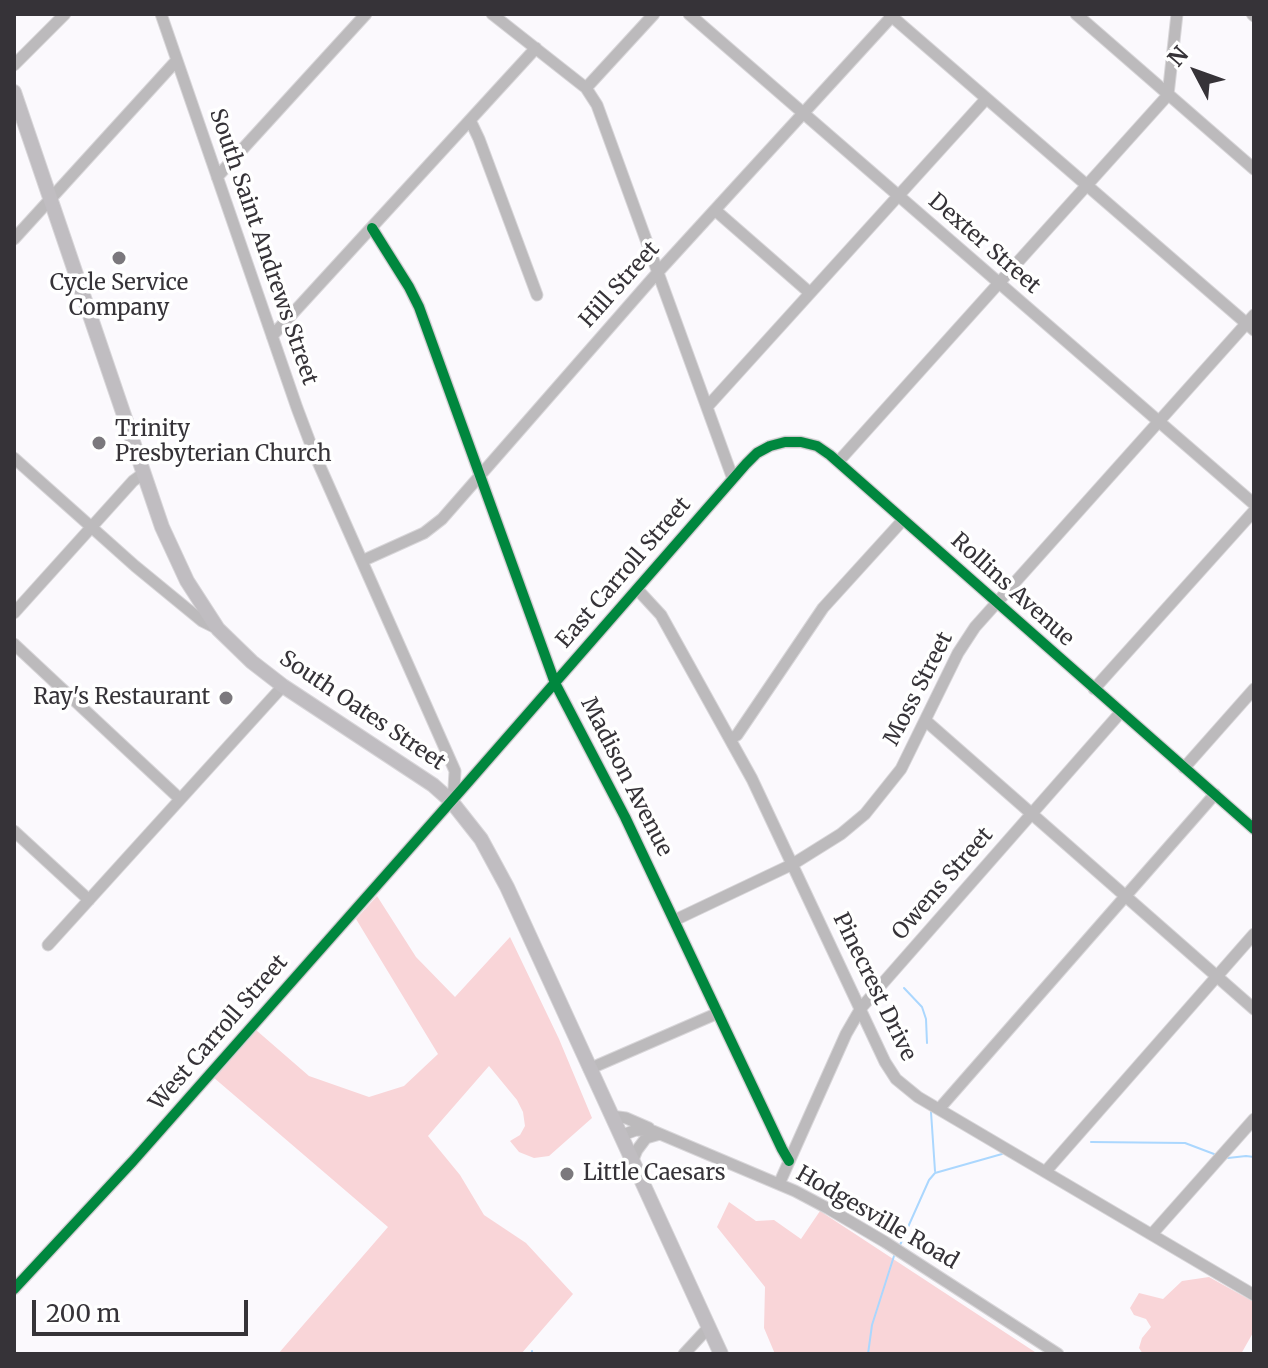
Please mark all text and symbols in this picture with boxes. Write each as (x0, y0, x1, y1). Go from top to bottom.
north arrow (1156, 32, 1236, 112)
text: N (1162, 41, 1194, 72)
street label: South Saint Andrews Street (203, 105, 323, 389)
street label: Dexter Street (923, 188, 1045, 300)
street label: Hill Street (575, 237, 665, 333)
marker: Cycle Service Company (110, 249, 128, 267)
place label: Cycle Service Company (50, 271, 188, 322)
place label: Trinity Presbyterian Church (115, 417, 332, 468)
marker: Trinity Presbyterian Church (90, 434, 108, 452)
street label: East Carroll Street (551, 492, 697, 654)
street label: Rollins Avenue (945, 528, 1079, 652)
street label: Moss Street (879, 628, 959, 750)
street label: South Oates Street (274, 646, 450, 776)
place label: Ray's Restaurant (33, 685, 210, 711)
marker: Ray's Restaurant (217, 689, 235, 707)
street label: Madison Avenue (575, 693, 677, 861)
street label: Owens Street (887, 823, 999, 945)
street label: Pinecrest Drive (827, 909, 921, 1065)
street label: West Carroll Street (144, 950, 294, 1116)
place label: Little Caesars (583, 1161, 726, 1187)
street label: Hodgesville Road (791, 1161, 963, 1275)
marker: Little Caesars (558, 1165, 576, 1183)
scale bar (36, 1284, 252, 1334)
text: 200 m (46, 1298, 120, 1329)

